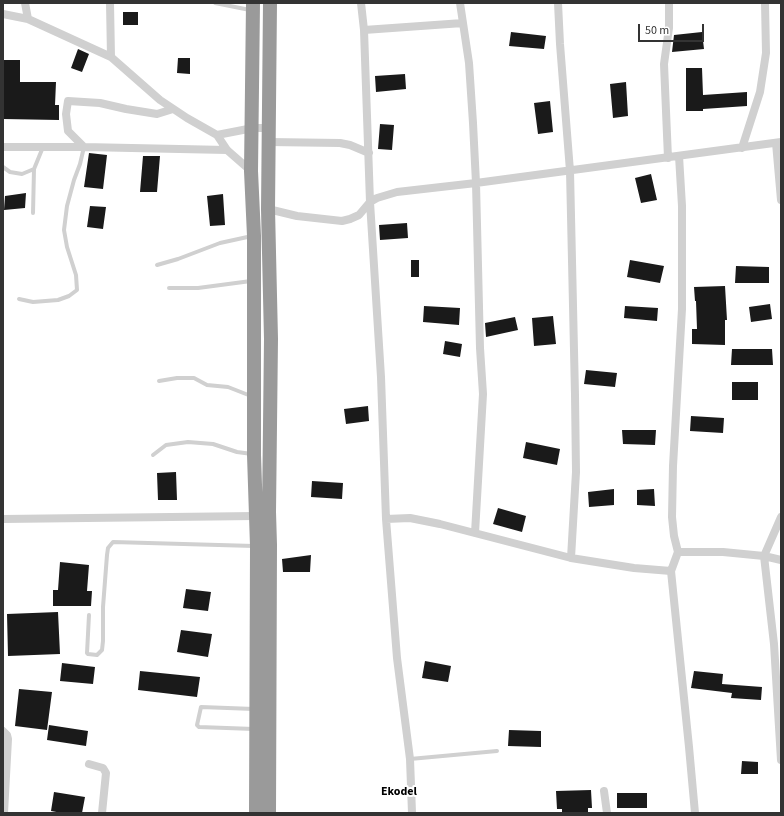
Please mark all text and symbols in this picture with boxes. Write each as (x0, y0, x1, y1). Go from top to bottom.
scale bar (640, 16, 706, 42)
text: 50 m (645, 22, 669, 39)
district label: Ekodel (381, 785, 417, 799)

